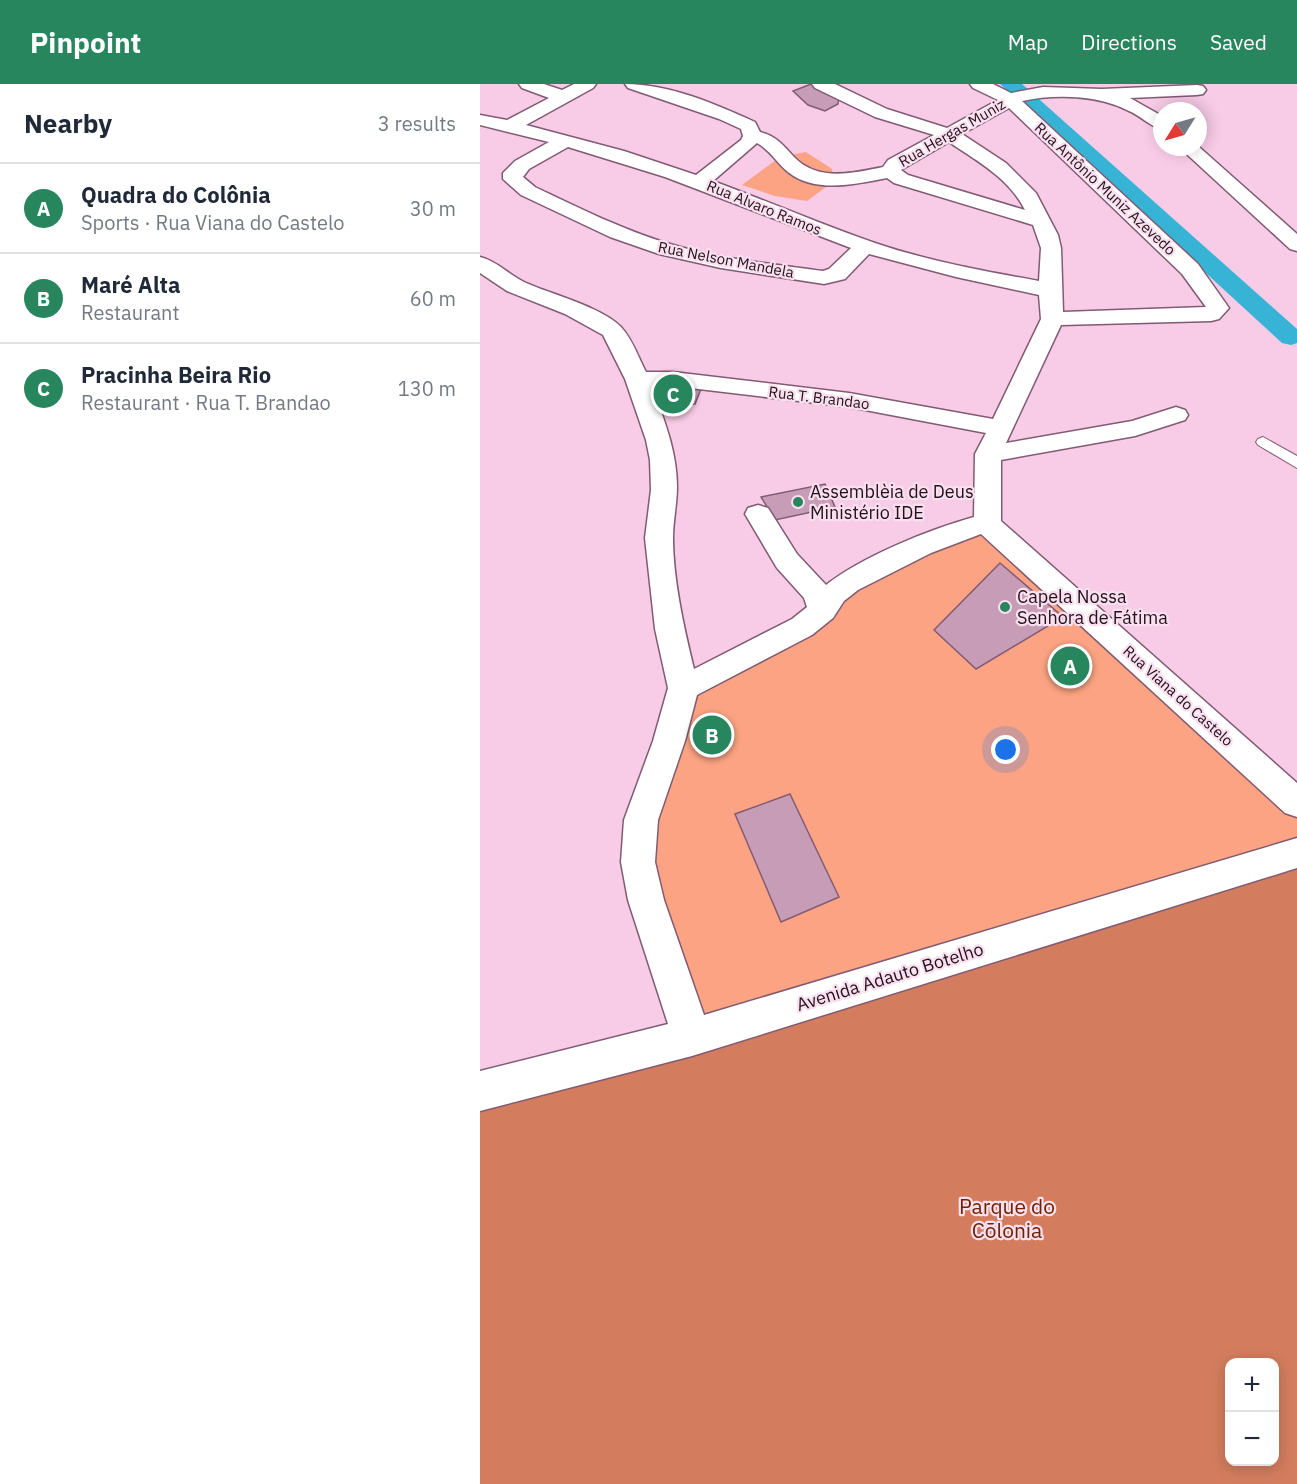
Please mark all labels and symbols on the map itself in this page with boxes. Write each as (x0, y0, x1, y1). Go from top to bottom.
street label: Rua Hergas Muniz (895, 94, 1009, 171)
north arrow (1153, 102, 1207, 156)
street label: Rua Antônio Muniz Azevedo (1031, 118, 1180, 259)
street label: Rua Alvaro Ramos (704, 176, 824, 239)
street label: Rua Nelson Mandela (657, 237, 796, 282)
pin: C (654, 372, 692, 416)
street label: Rua T. Brandao (768, 382, 871, 413)
place label: Assemblèia de Deus Ministério IDE (810, 480, 974, 524)
marker: Assemblèia de Deus Ministério IDE (791, 495, 805, 509)
place label: Capela Nossa Senhora de Fátima (1017, 585, 1168, 629)
marker: Capela Nossa Senhora de Fátima (998, 600, 1012, 614)
street label: Rua Viana do Castelo (1119, 641, 1237, 750)
pin: A (1050, 644, 1090, 688)
pin: B (692, 712, 732, 758)
your location (991, 735, 1020, 764)
street label: Avenida Adauto Botelho (794, 937, 986, 1016)
park label: Parque do Cõlonia (959, 1192, 1055, 1244)

